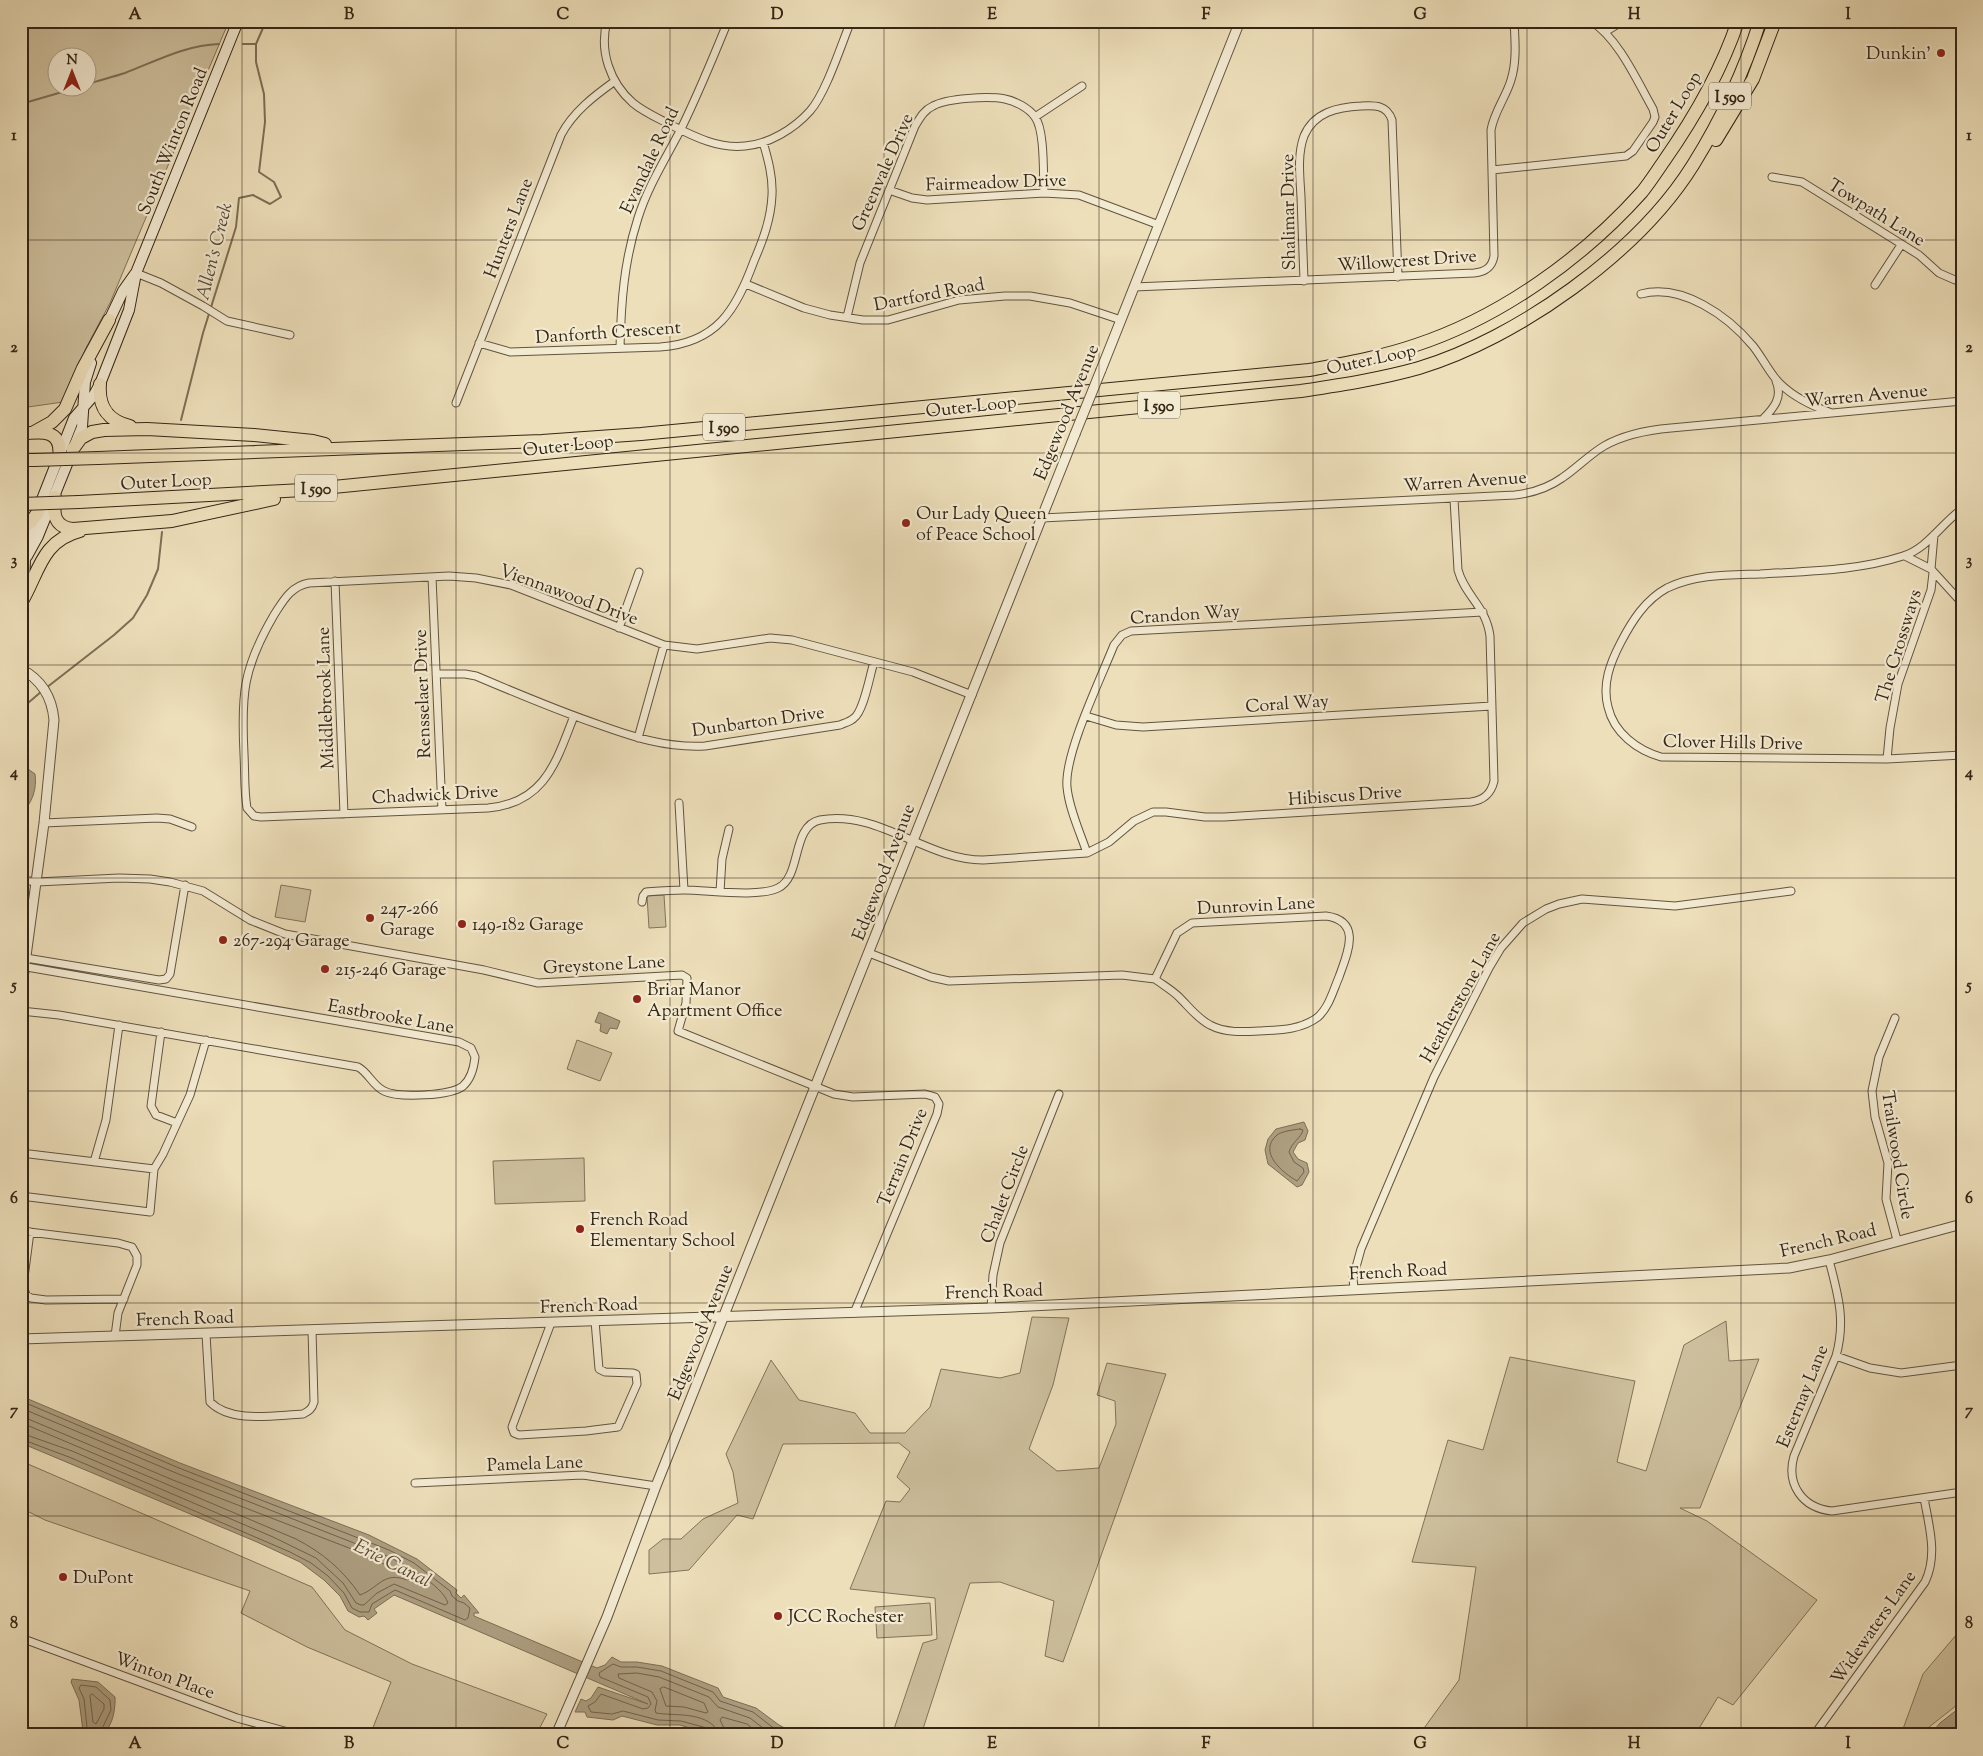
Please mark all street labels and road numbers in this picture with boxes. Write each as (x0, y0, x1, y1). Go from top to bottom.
street label: South Winton Road (132, 64, 215, 219)
street label: Outer Loop (1640, 67, 1709, 159)
road number: I 590 (1709, 82, 1751, 110)
street label: Evandale Road (615, 103, 687, 218)
street label: Greenvale Drive (846, 110, 921, 236)
street label: Shalimar Drive (1276, 153, 1304, 270)
street label: Fairmeadow Drive (925, 169, 1067, 199)
street label: Towpath Lane (1822, 173, 1930, 254)
street label: Hunters Lane (479, 175, 541, 283)
street label: Willowcrest Drive (1336, 244, 1478, 280)
street label: Dartford Road (872, 273, 987, 319)
street label: Danforth Crescent (535, 316, 682, 352)
street label: Outer Loop (1324, 339, 1419, 383)
street label: Edgewood Avenue (1029, 341, 1107, 485)
street label: Warren Avenue (1804, 379, 1929, 415)
street label: Outer Loop (924, 390, 1018, 426)
road number: I 590 (1138, 392, 1180, 418)
road number: I 590 (703, 414, 745, 441)
street label: Outer Loop (521, 429, 615, 465)
street label: Warren Avenue (1403, 466, 1528, 500)
street label: Outer Loop (120, 468, 212, 498)
road number: I 590 (295, 474, 337, 502)
street label: Viennawood Drive (495, 559, 641, 633)
street label: The Crossways (1870, 586, 1930, 707)
street label: Crandon Way (1129, 599, 1241, 633)
street label: Middlebrook Lane (312, 626, 342, 770)
street label: Rensselaer Drive (409, 629, 439, 759)
street label: Coral Way (1244, 689, 1330, 721)
street label: Dunbarton Drive (690, 701, 826, 745)
street label: Clover Hills Drive (1663, 730, 1803, 758)
street label: Chadwick Drive (371, 780, 499, 812)
street label: Hibiscus Drive (1287, 780, 1403, 814)
street label: Edgewood Avenue (847, 801, 923, 945)
street label: Dunrovin Lane (1196, 891, 1316, 923)
street label: Heatherstone Lane (1415, 928, 1509, 1068)
street label: Greystone Lane (542, 950, 666, 982)
street label: Eastbrooke Lane (325, 994, 456, 1042)
street label: Trailwood Circle (1873, 1089, 1919, 1222)
street label: Terrain Drive (872, 1105, 935, 1211)
street label: Chalet Circle (975, 1142, 1037, 1248)
street label: French Road (1778, 1218, 1879, 1266)
street label: French Road (1348, 1257, 1448, 1289)
street label: Edgewood Avenue (663, 1261, 741, 1405)
street label: French Road (945, 1278, 1044, 1308)
street label: French Road (540, 1292, 639, 1322)
street label: French Road (136, 1305, 235, 1335)
street label: Esternay Lane (1771, 1341, 1836, 1452)
street label: Pamela Lane (486, 1450, 584, 1480)
street label: Widewaters Lane (1826, 1566, 1924, 1690)
street label: Winton Place (111, 1647, 218, 1707)

